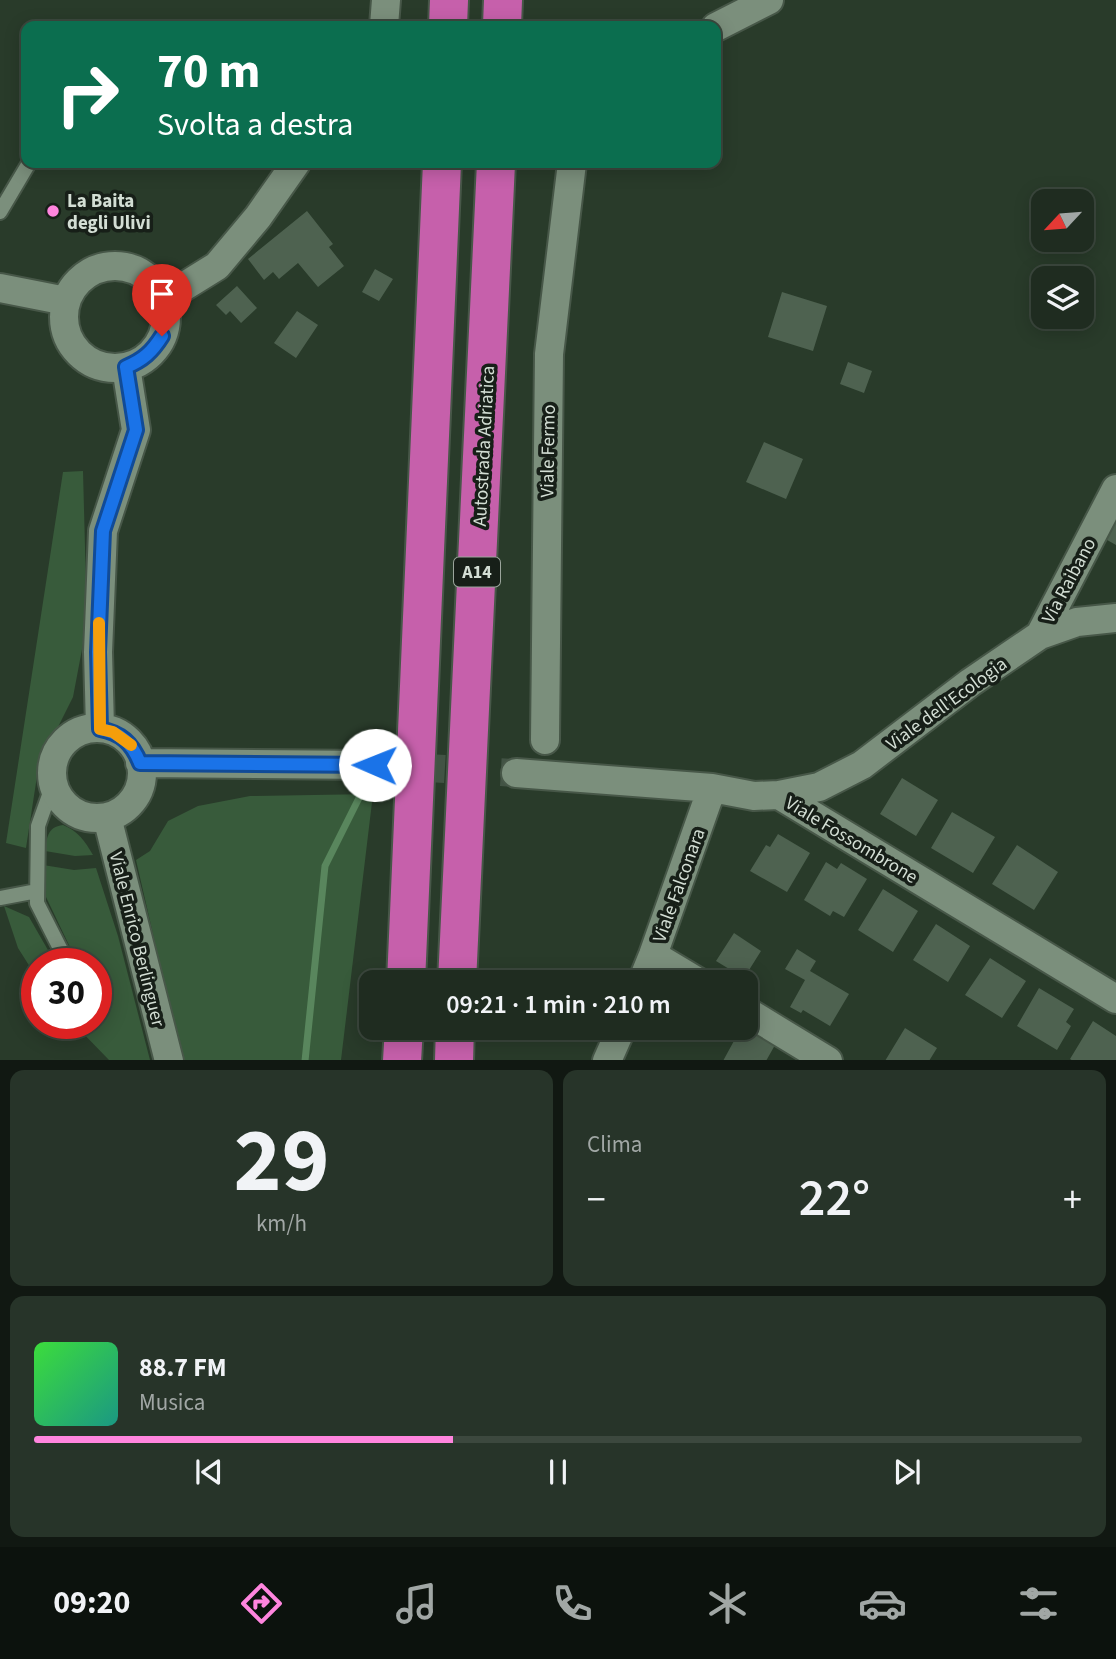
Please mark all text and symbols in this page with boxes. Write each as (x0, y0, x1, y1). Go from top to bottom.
text: 70 m (157, 37, 261, 107)
icon: right (42, 49, 133, 140)
text: Svolta a destra (157, 102, 353, 148)
place label: La Baita degli Ulivi (67, 188, 151, 237)
north arrow (1031, 189, 1094, 252)
map controls (1031, 189, 1094, 329)
marker: La Baita degli Ulivi (45, 203, 61, 219)
pin (132, 264, 192, 336)
button: layers (1031, 266, 1094, 329)
icon: arrive (143, 275, 181, 313)
street label: Autostrada Adriatica (467, 365, 502, 527)
street label: Viale Fermo (534, 404, 563, 498)
street label: Via Raibano (1035, 533, 1103, 628)
road number: A14 (454, 558, 500, 586)
street label: Viale dell'Ecologia (881, 651, 1013, 757)
position arrow (338, 728, 412, 802)
street label: Viale Fossombrone (780, 790, 923, 891)
street label: Viale Falconara (646, 825, 713, 946)
street label: Viale Enrico Berlinguer (102, 849, 171, 1030)
speed limit sign: 30 (21, 948, 112, 1039)
text: 09:21 · 1 min · 210 m (446, 986, 671, 1023)
text: 29 (233, 1097, 330, 1226)
text: Clima (587, 1128, 642, 1161)
text: 22° (799, 1162, 870, 1236)
text: − (587, 1173, 606, 1227)
text: + (1063, 1173, 1082, 1227)
text: km/h (256, 1207, 307, 1240)
text: 88.7 FM (139, 1349, 227, 1386)
text: Musica (139, 1386, 205, 1419)
icon: previous (190, 1453, 228, 1491)
icon: pause (539, 1453, 577, 1491)
icon: next (888, 1453, 926, 1491)
icon: directions (237, 1579, 286, 1628)
icon: music (392, 1579, 441, 1628)
icon: phone (548, 1579, 597, 1628)
icon: climate (703, 1579, 752, 1628)
icon: car (858, 1579, 907, 1628)
icon: filters (1014, 1579, 1063, 1628)
text: 09:20 (53, 1580, 130, 1626)

